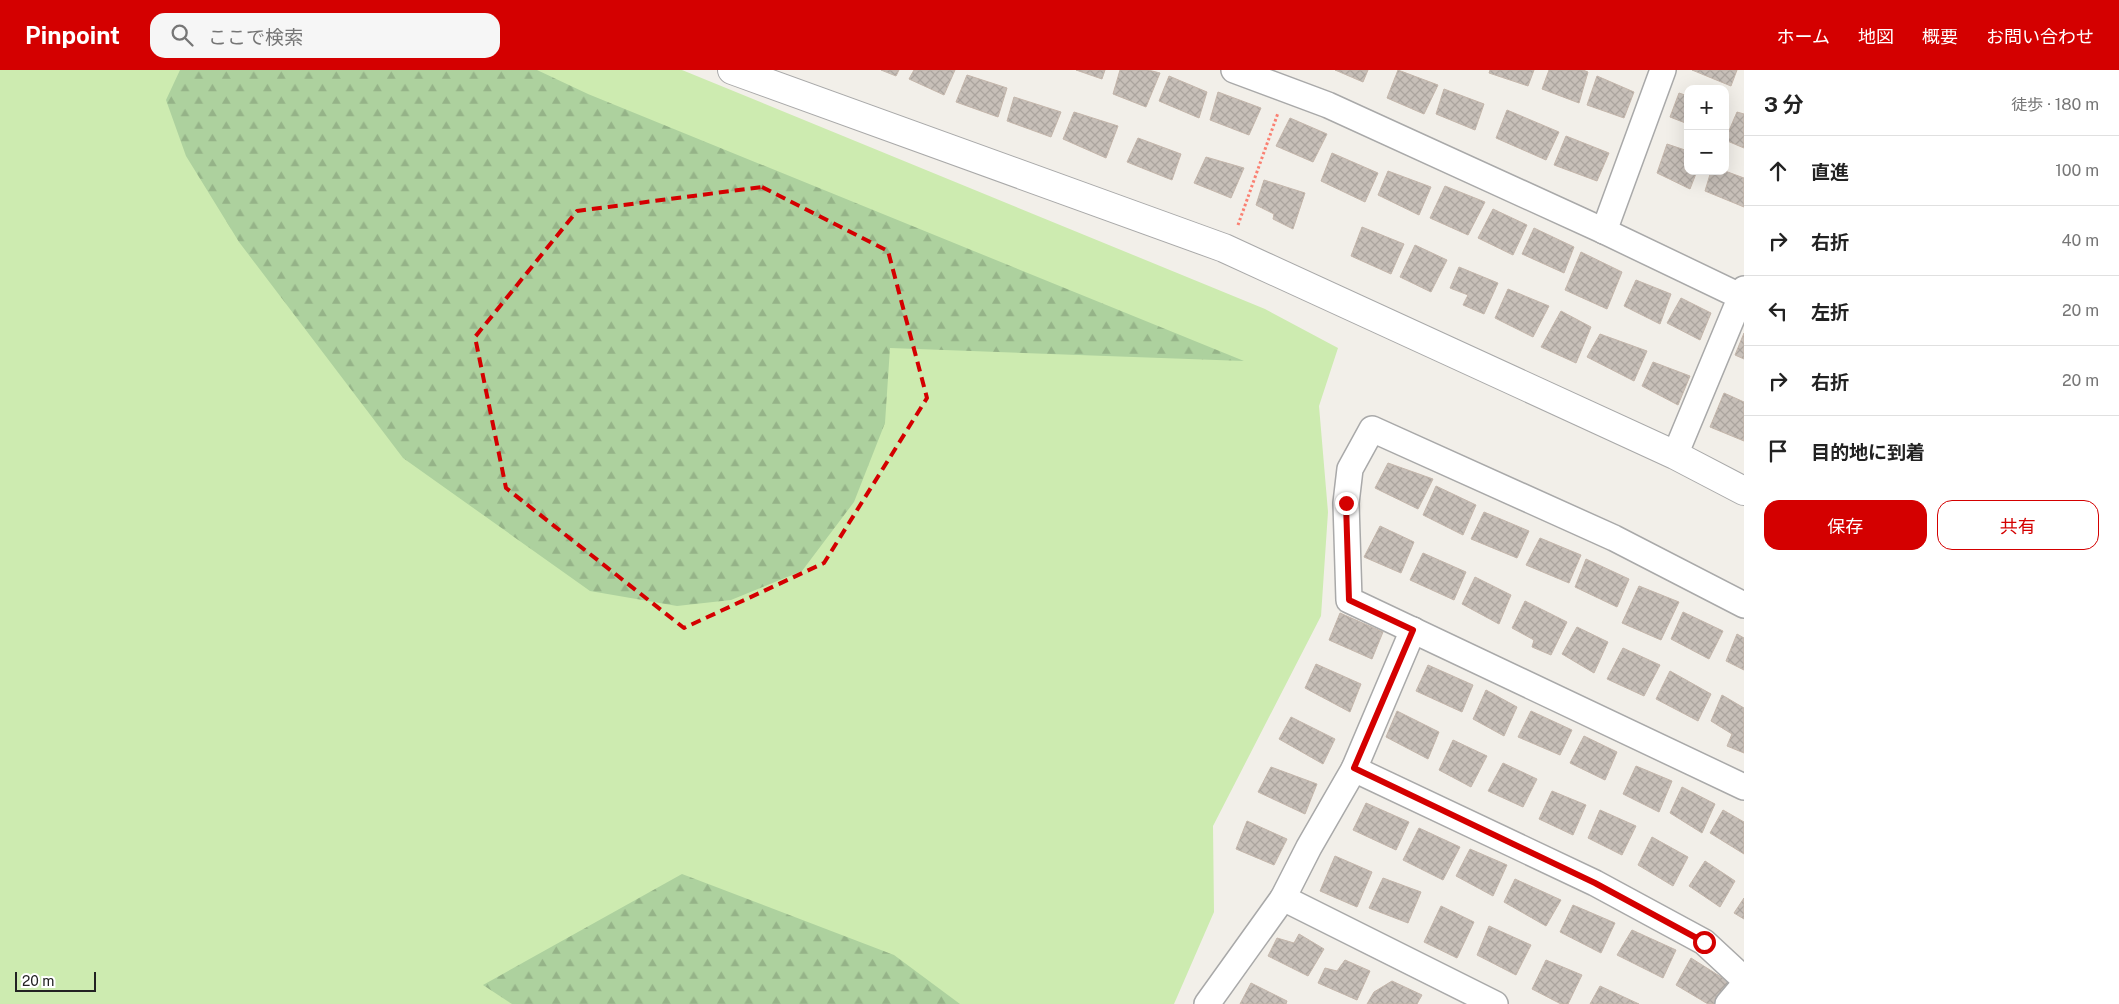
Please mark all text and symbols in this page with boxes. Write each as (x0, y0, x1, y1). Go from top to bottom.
search box (150, 13, 500, 58)
text: Pinpoint (25, 21, 120, 49)
icon: search (168, 21, 196, 49)
text: ここで検索 (208, 26, 303, 48)
text: ホーム (1777, 26, 1830, 47)
text: 地図 (1858, 26, 1894, 47)
text: 概要 (1922, 26, 1958, 47)
text: お問い合わせ (1986, 26, 2094, 47)
map controls (1684, 85, 1729, 175)
button: + (1684, 85, 1729, 130)
text: 3 分 (1764, 92, 1804, 117)
text: 徒歩 · 180 m (2011, 95, 2099, 114)
button: − (1684, 130, 1729, 175)
icon: ahead (1764, 157, 1792, 185)
text: 直進 (1811, 161, 1849, 183)
text: 100 m (2055, 161, 2099, 180)
icon: right (1764, 227, 1792, 255)
text: 右折 (1811, 231, 1849, 253)
text: 40 m (2061, 231, 2099, 250)
icon: left (1764, 297, 1792, 325)
text: 左折 (1811, 301, 1849, 323)
text: 20 m (2062, 301, 2099, 320)
icon: right (1764, 367, 1792, 395)
text: 右折 (1811, 371, 1849, 393)
text: 20 m (2062, 371, 2099, 390)
icon: arrive (1764, 437, 1792, 465)
text: 目的地に到着 (1811, 441, 1925, 463)
route end (1335, 492, 1358, 515)
button: 保存 (1764, 500, 1927, 550)
button: 共有 (1937, 500, 2099, 550)
route start (1693, 931, 1716, 954)
scale bar (15, 969, 96, 992)
text: 20 m (22, 973, 54, 989)

